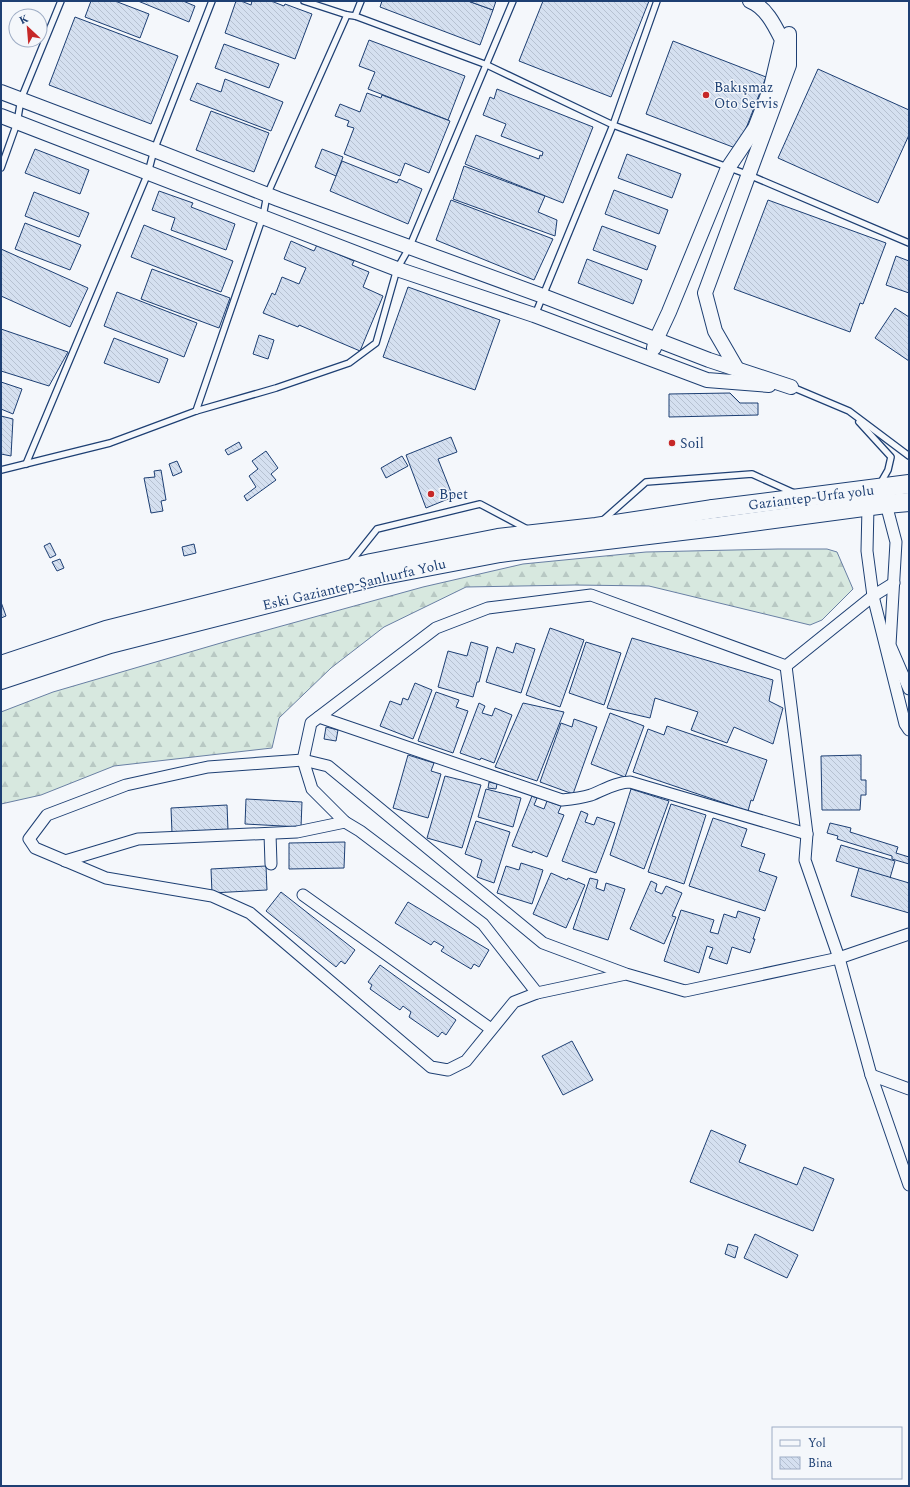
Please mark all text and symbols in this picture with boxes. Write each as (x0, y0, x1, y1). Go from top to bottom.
north arrow (8, 8, 48, 48)
text: K (16, 10, 32, 29)
place label: Bakışmaz Oto Servis (714, 77, 779, 114)
marker: Bakışmaz Oto Servis (701, 90, 711, 100)
place label: Soil (680, 433, 704, 454)
marker: Soil (667, 438, 677, 448)
street label: Gaziantep-Urfa yolu (747, 479, 875, 516)
place label: Bpet (439, 484, 468, 505)
marker: Bpet (426, 489, 436, 499)
street label: Eski Gaziantep-Şanlıurfa Yolu (260, 553, 448, 616)
legend (772, 1427, 902, 1479)
text: Yol (808, 1434, 826, 1453)
text: Bina (808, 1454, 833, 1473)

